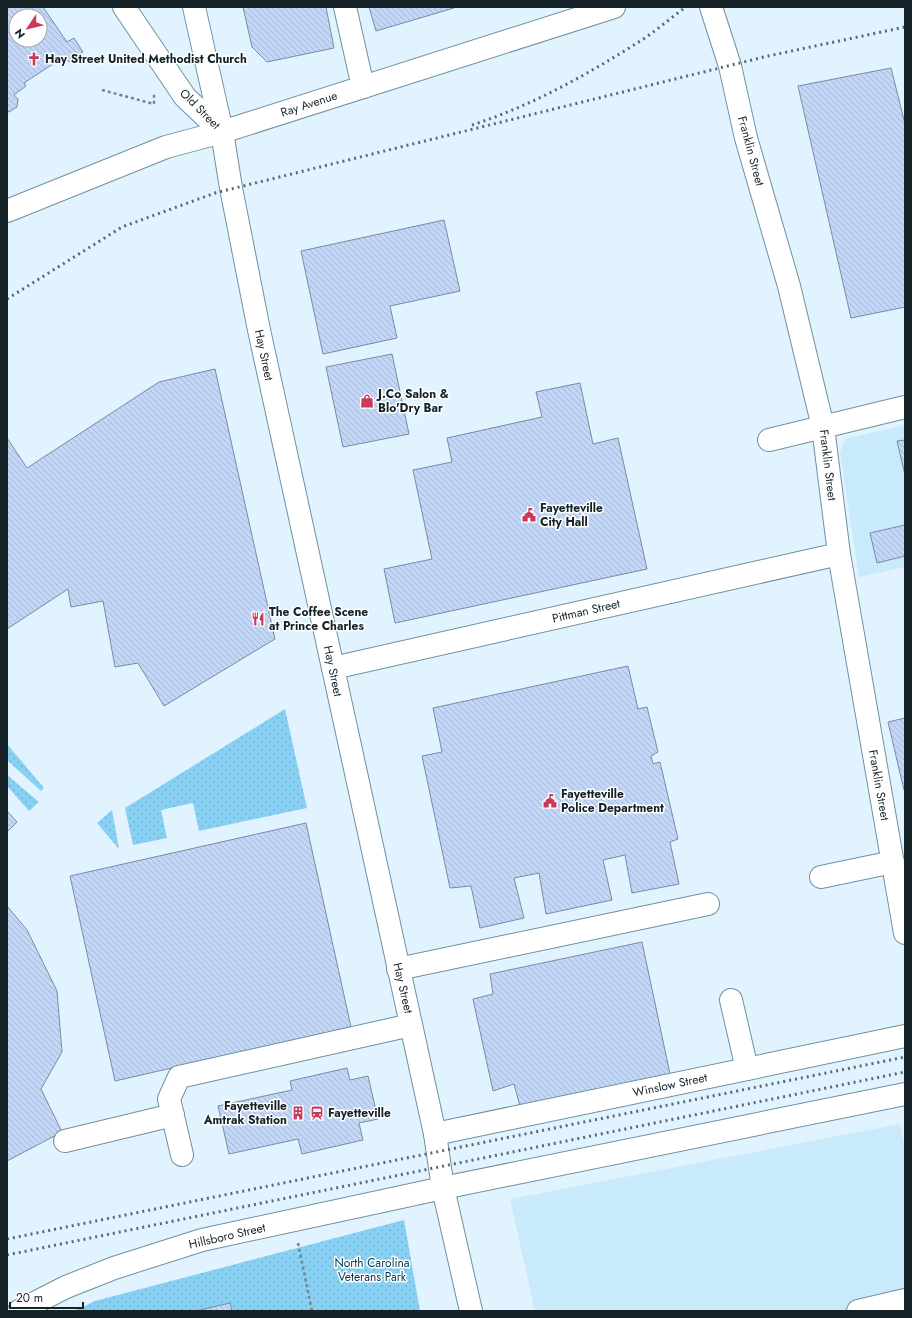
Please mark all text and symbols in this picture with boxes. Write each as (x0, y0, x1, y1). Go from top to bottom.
north arrow (8, 8, 48, 48)
text: N (11, 26, 29, 42)
place label: Hay Street United Methodist Church (45, 50, 247, 68)
church icon: Hay Street United Methodist Church (26, 51, 42, 67)
street label: Old Street (175, 84, 225, 134)
street label: Ray Avenue (278, 86, 340, 122)
street label: Franklin Street (733, 114, 769, 188)
street label: Hay Street (250, 328, 278, 382)
place label: J.Co Salon & Blo'Dry Bar (376, 385, 449, 417)
shop icon: J.Co Salon & Blo'Dry Bar (359, 393, 375, 409)
street label: Franklin Street (815, 428, 841, 502)
place label: Fayetteville City Hall (540, 499, 603, 531)
public building icon: Fayetteville City Hall (521, 507, 537, 523)
street label: Pittman Street (550, 594, 622, 628)
place label: The Coffee Scene at Prince Charles (269, 603, 368, 635)
restaurant icon: The Coffee Scene at Prince Charles (250, 611, 266, 627)
street label: Hay Street (319, 644, 347, 698)
street label: Franklin Street (864, 748, 894, 822)
place label: Fayetteville Police Department (561, 785, 664, 817)
public building icon: Fayetteville Police Department (542, 793, 558, 809)
street label: Hay Street (388, 961, 418, 1015)
street label: Winslow Street (631, 1068, 709, 1102)
place label: Fayetteville Amtrak Station (203, 1097, 287, 1129)
place label: Fayetteville (328, 1104, 391, 1122)
building icon: Fayetteville Amtrak Station (290, 1105, 306, 1121)
station icon: Fayetteville (309, 1105, 325, 1121)
street label: Hillsboro Street (187, 1218, 267, 1254)
park label: North Carolina Veterans Park (334, 1254, 410, 1286)
scale bar (10, 1284, 83, 1310)
text: 20 m (16, 1289, 43, 1307)

